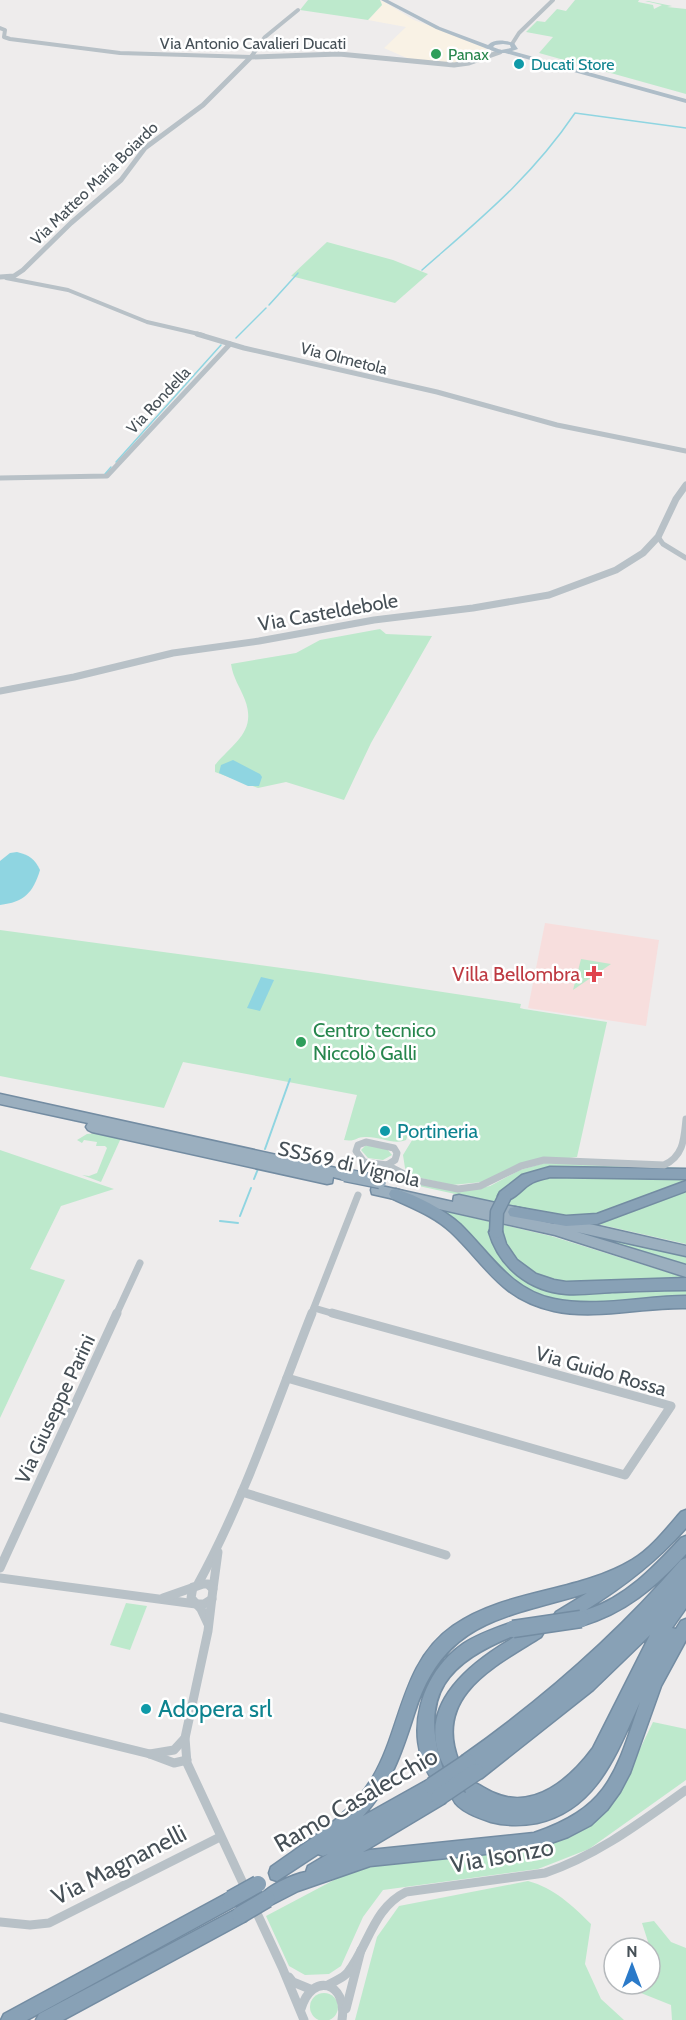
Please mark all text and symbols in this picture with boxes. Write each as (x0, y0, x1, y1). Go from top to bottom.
street label: Via Antonio Cavalieri Ducati (160, 34, 346, 53)
place label: Panax (448, 45, 489, 64)
marker: Panax (429, 47, 443, 61)
place label: Ducati Store (531, 55, 614, 74)
marker: Ducati Store (512, 57, 526, 71)
street label: Via Matteo Maria Boiardo (27, 118, 162, 249)
street label: Via Olmetola (298, 339, 390, 379)
street label: Via Rondella (123, 363, 194, 438)
street label: Via Casteldebole (256, 588, 400, 636)
place label: Villa Bellombra (452, 962, 580, 986)
marker: Villa Bellombra (585, 965, 603, 983)
place label: Centro tecnico Niccolò Galli (313, 1018, 436, 1065)
marker: Centro tecnico Niccolò Galli (294, 1035, 308, 1049)
place label: Portineria (397, 1119, 478, 1143)
marker: Portineria (378, 1124, 392, 1138)
street label: SS569 di Vignola (276, 1136, 423, 1192)
street label: Via Giuseppe Parini (10, 1331, 100, 1487)
street label: Via Guido Rossa (533, 1341, 670, 1401)
place label: Adopera srl (158, 1694, 273, 1723)
marker: Adopera srl (139, 1702, 153, 1716)
street label: Ramo Casalecchio (269, 1741, 443, 1858)
street label: Via Magnanelli (46, 1818, 191, 1911)
street label: Via Isonzo (448, 1832, 556, 1879)
north arrow (602, 1936, 662, 1996)
text: N (626, 1942, 638, 1961)

